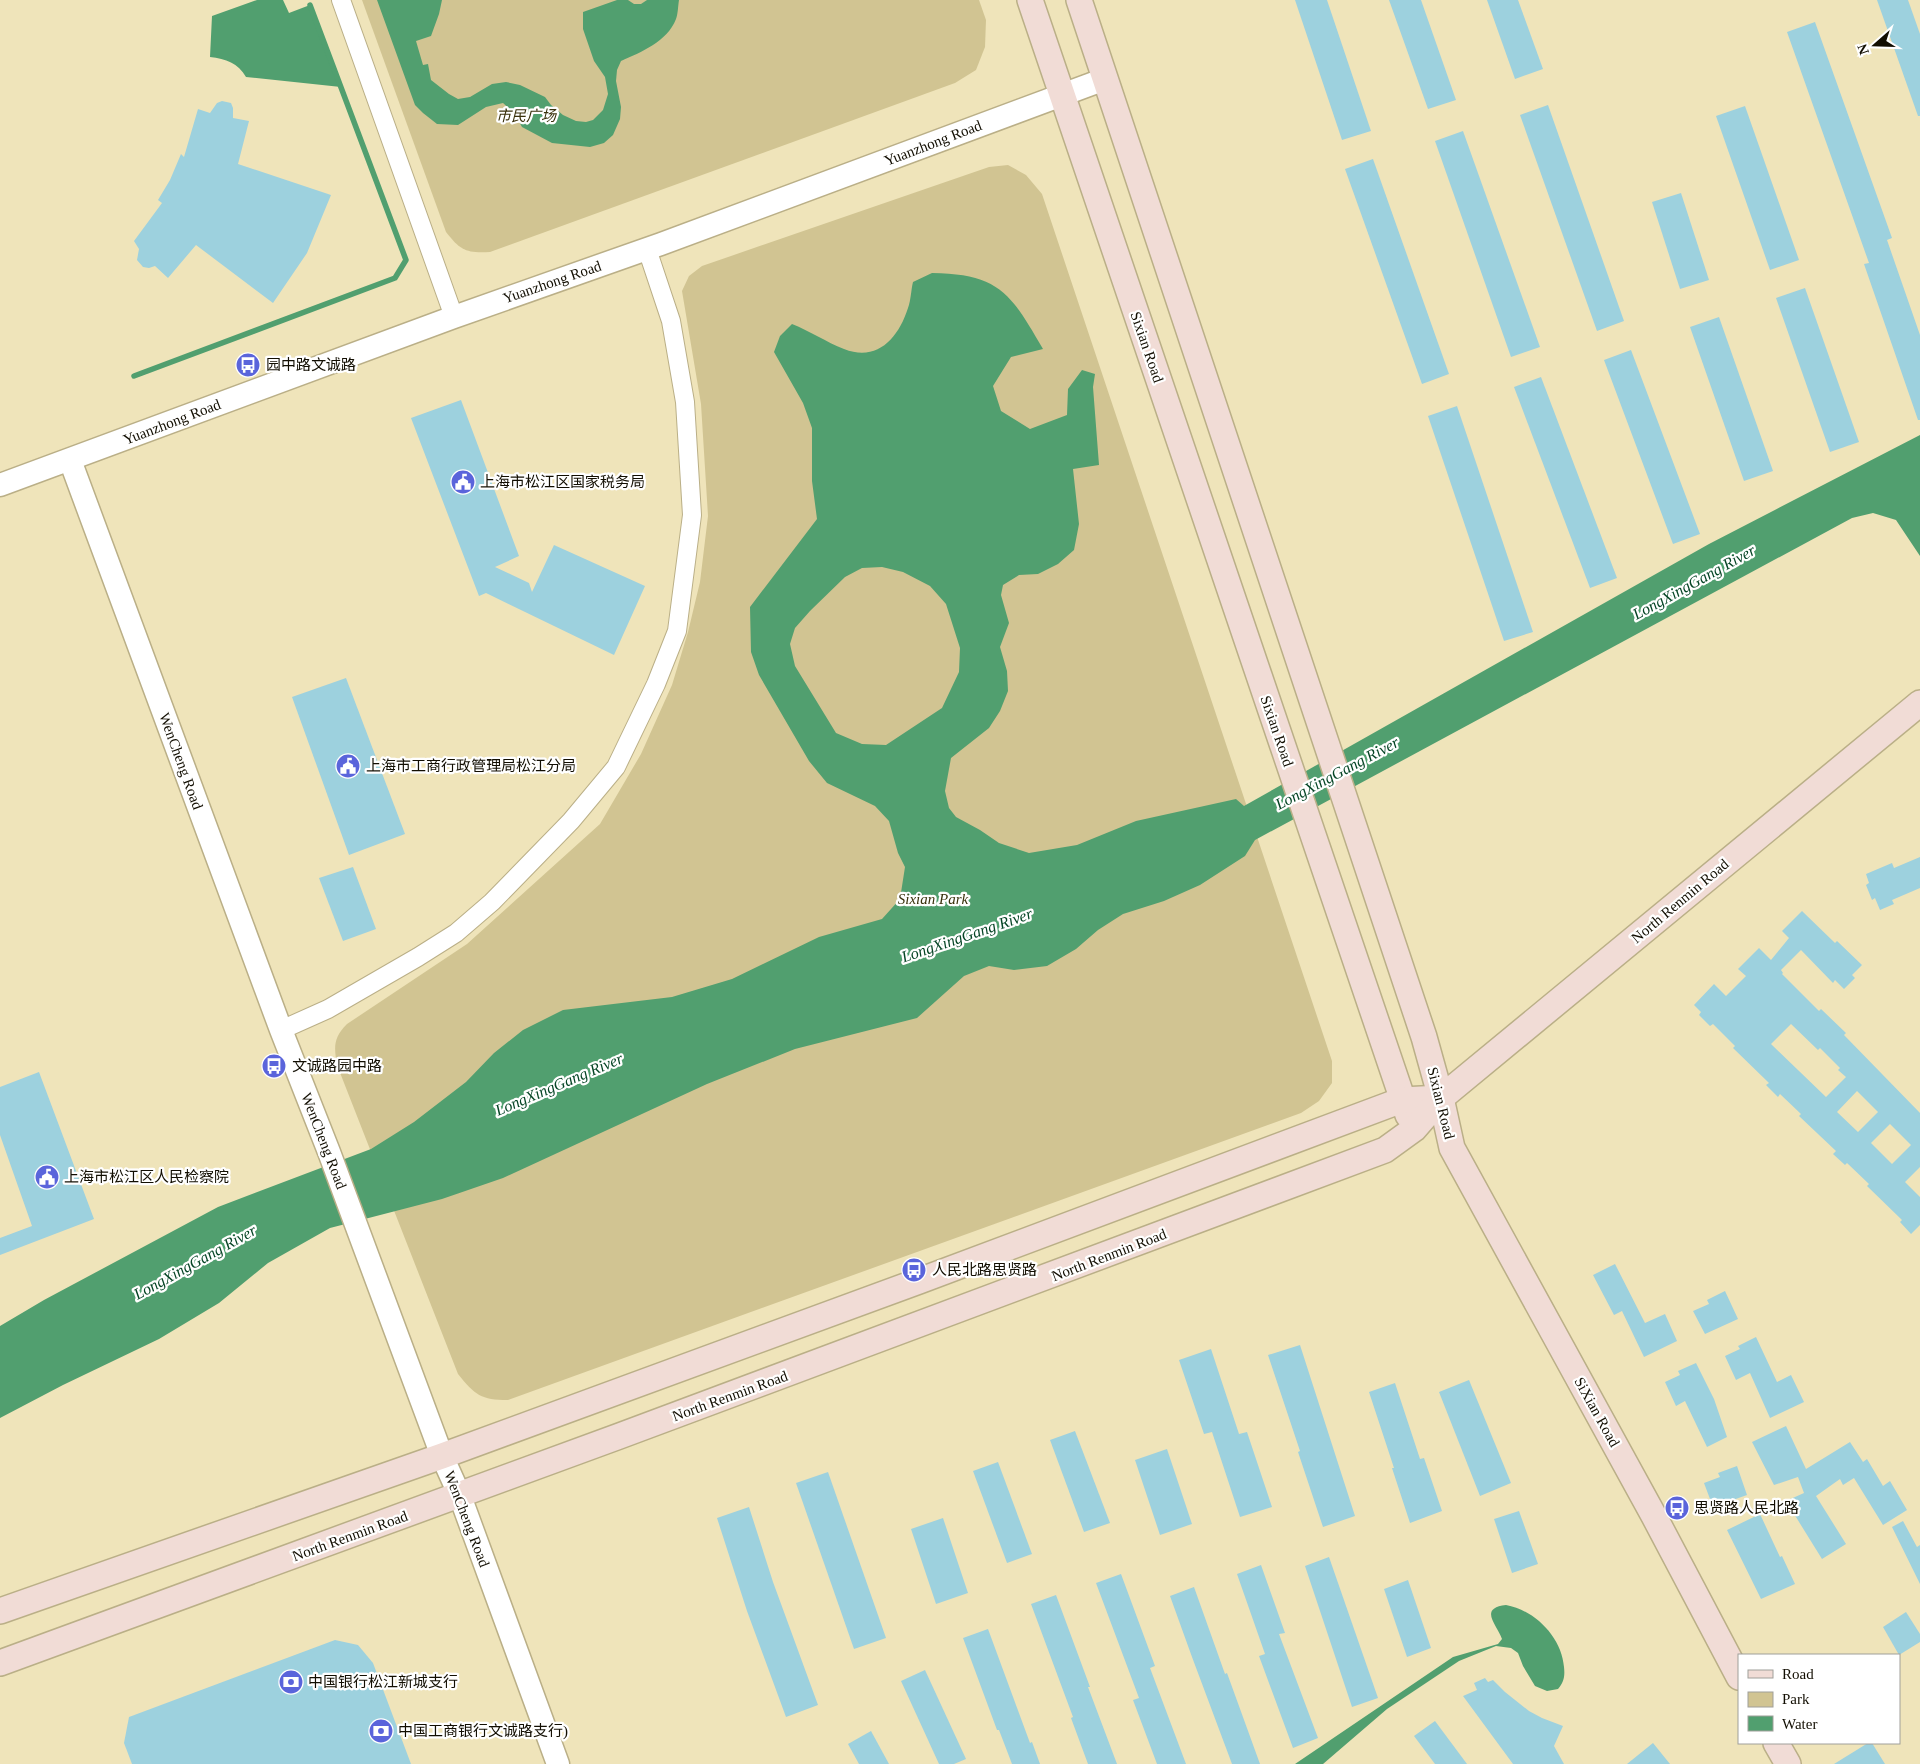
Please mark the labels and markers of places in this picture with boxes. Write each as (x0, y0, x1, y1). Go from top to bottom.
bus stop icon: 园中路文诚路 (235, 352, 261, 378)
place label: 园中路文诚路 (266, 357, 356, 373)
public building icon: 上海市松江区国家税务局 (450, 469, 476, 495)
place label: 上海市松江区国家税务局 (480, 474, 645, 490)
public building icon: 上海市工商行政管理局松江分局 (335, 753, 361, 779)
place label: 上海市工商行政管理局松江分局 (366, 758, 576, 774)
bus stop icon: 文诚路园中路 (261, 1053, 287, 1079)
place label: 文诚路园中路 (292, 1058, 382, 1074)
public building icon: 上海市松江区人民检察院 (34, 1164, 60, 1190)
place label: 上海市松江区人民检察院 (64, 1168, 229, 1185)
bus stop icon: 人民北路思贤路 (901, 1257, 927, 1283)
place label: 人民北路思贤路 (932, 1261, 1037, 1278)
bus stop icon: 思贤路人民北路 (1664, 1495, 1690, 1521)
place label: 思贤路人民北路 (1694, 1499, 1799, 1516)
bank icon: 中国银行松江新城支行 (278, 1669, 304, 1695)
place label: 中国银行松江新城支行 (308, 1674, 458, 1690)
bank icon: 中国工商银行文诚路支行) (368, 1718, 394, 1744)
place label: 中国工商银行文诚路支行) (398, 1723, 568, 1740)

